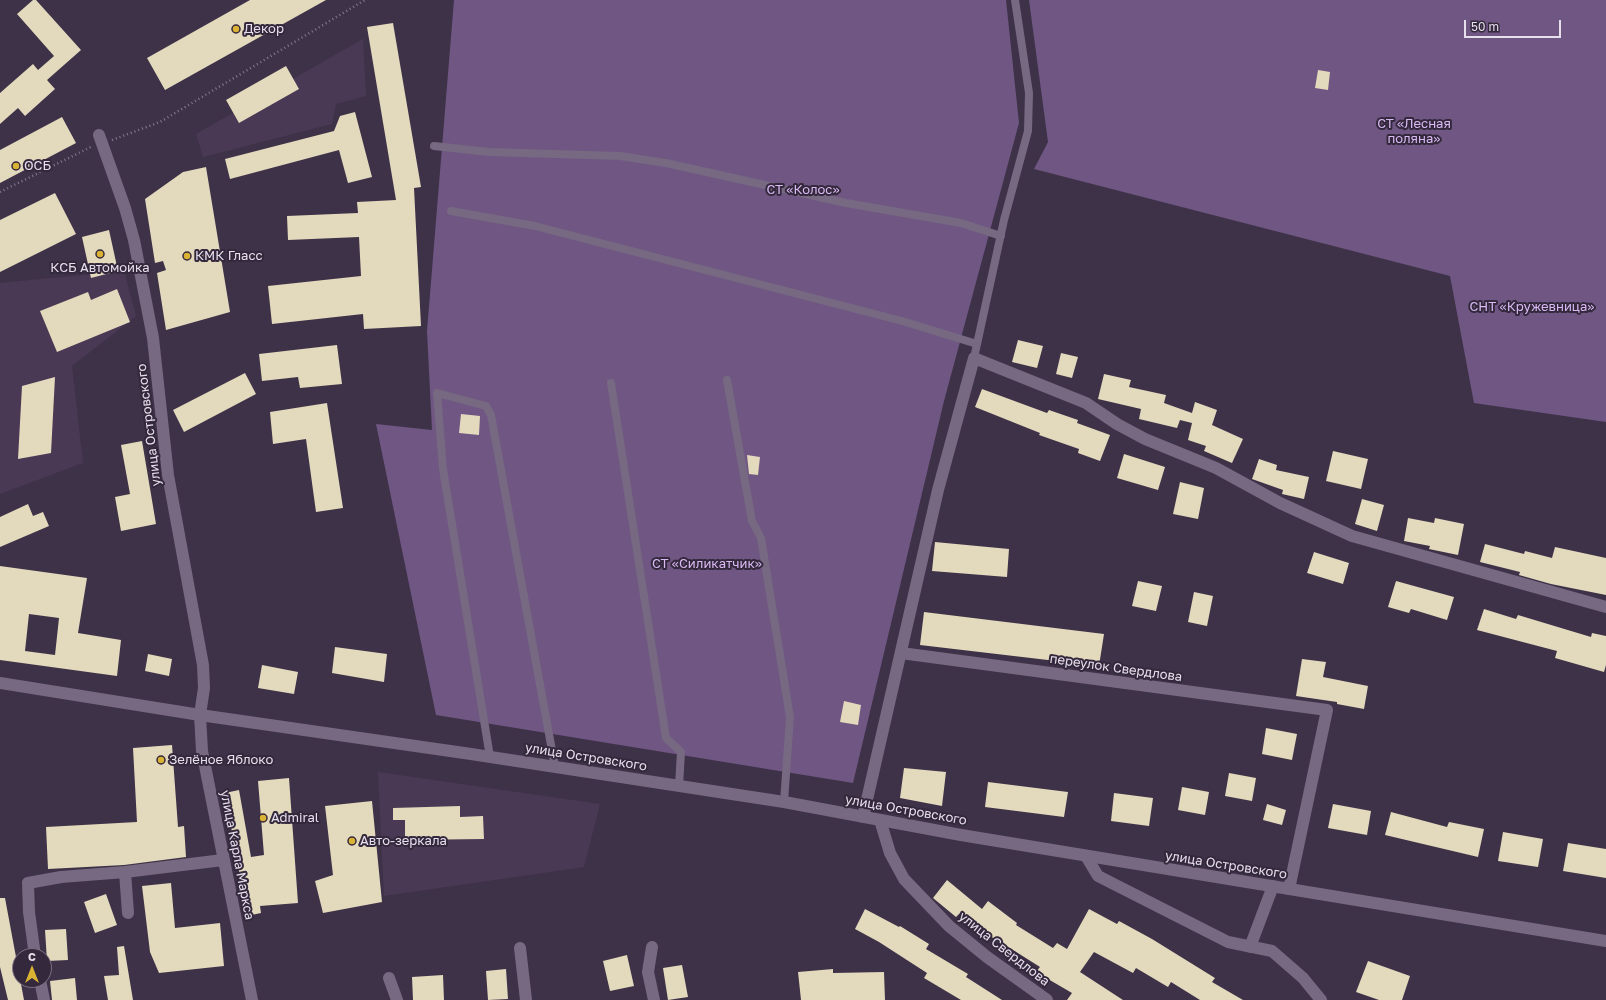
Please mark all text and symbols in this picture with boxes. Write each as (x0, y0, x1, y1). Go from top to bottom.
scale bar (1466, 12, 1563, 38)
text: 50 m (1471, 19, 1499, 34)
place label: Декор (244, 21, 284, 37)
marker: Декор (231, 24, 241, 34)
park label: СТ «Лесная поляна» (1377, 116, 1451, 147)
place label: ОСБ (24, 158, 51, 174)
marker: ОСБ (11, 161, 21, 171)
park label: СТ «Колос» (766, 182, 840, 198)
place label: КМК Гласс (195, 248, 263, 264)
marker: КСБ Автомойка (95, 249, 105, 259)
marker: КМК Гласс (182, 251, 192, 261)
place label: КСБ Автомойка (50, 260, 150, 276)
park label: СНТ «Кружевница» (1470, 299, 1594, 315)
street label: улица Островского (134, 363, 164, 487)
park label: СТ «Силикатчик» (652, 556, 762, 572)
street label: переулок Свердлова (1049, 651, 1183, 685)
street label: улица Островского (524, 740, 648, 774)
place label: Зелёное Яблоко (169, 752, 273, 768)
marker: Зелёное Яблоко (156, 755, 166, 765)
street label: улица Карла Маркса (217, 789, 257, 921)
street label: улица Островского (844, 792, 968, 828)
place label: Admiral (271, 810, 319, 826)
marker: Admiral (258, 813, 268, 823)
place label: Авто-зеркала (360, 833, 447, 849)
marker: Авто-зеркала (347, 836, 357, 846)
street label: улица Островского (1164, 848, 1288, 882)
street label: улица Свердлова (955, 909, 1053, 989)
north arrow (12, 948, 52, 988)
text: С (28, 950, 36, 963)

